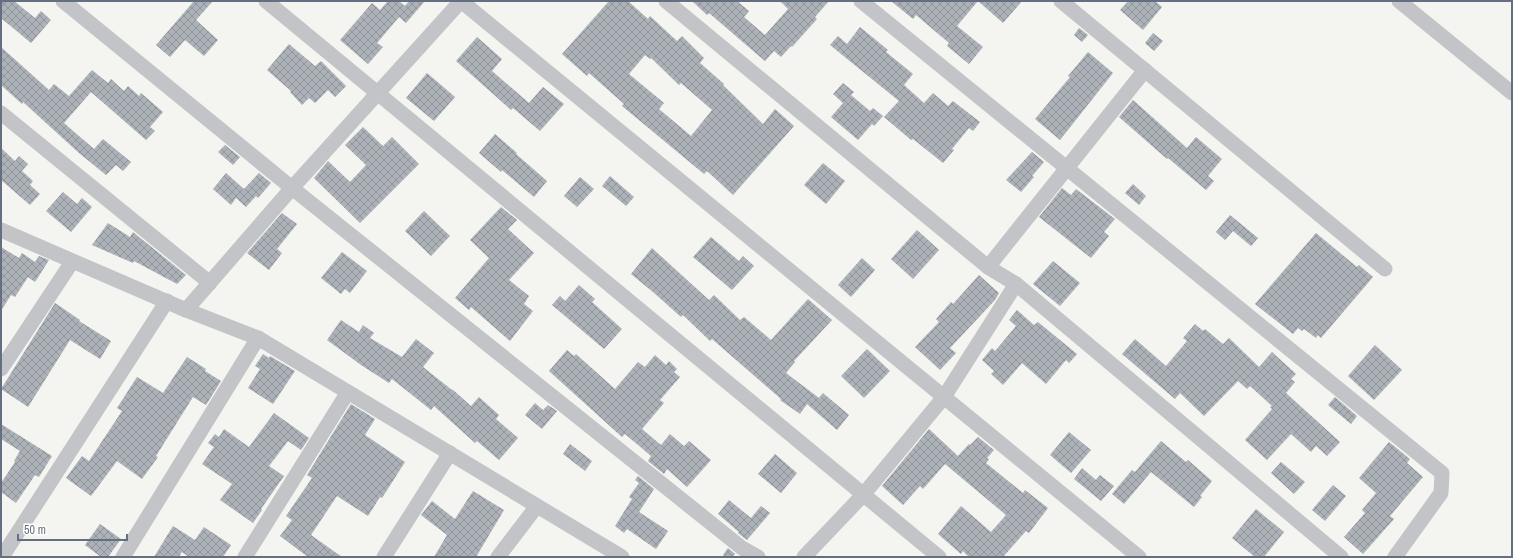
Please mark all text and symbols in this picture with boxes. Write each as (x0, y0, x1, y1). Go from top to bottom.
scale bar (18, 516, 127, 542)
text: 50 m (24, 522, 46, 538)

